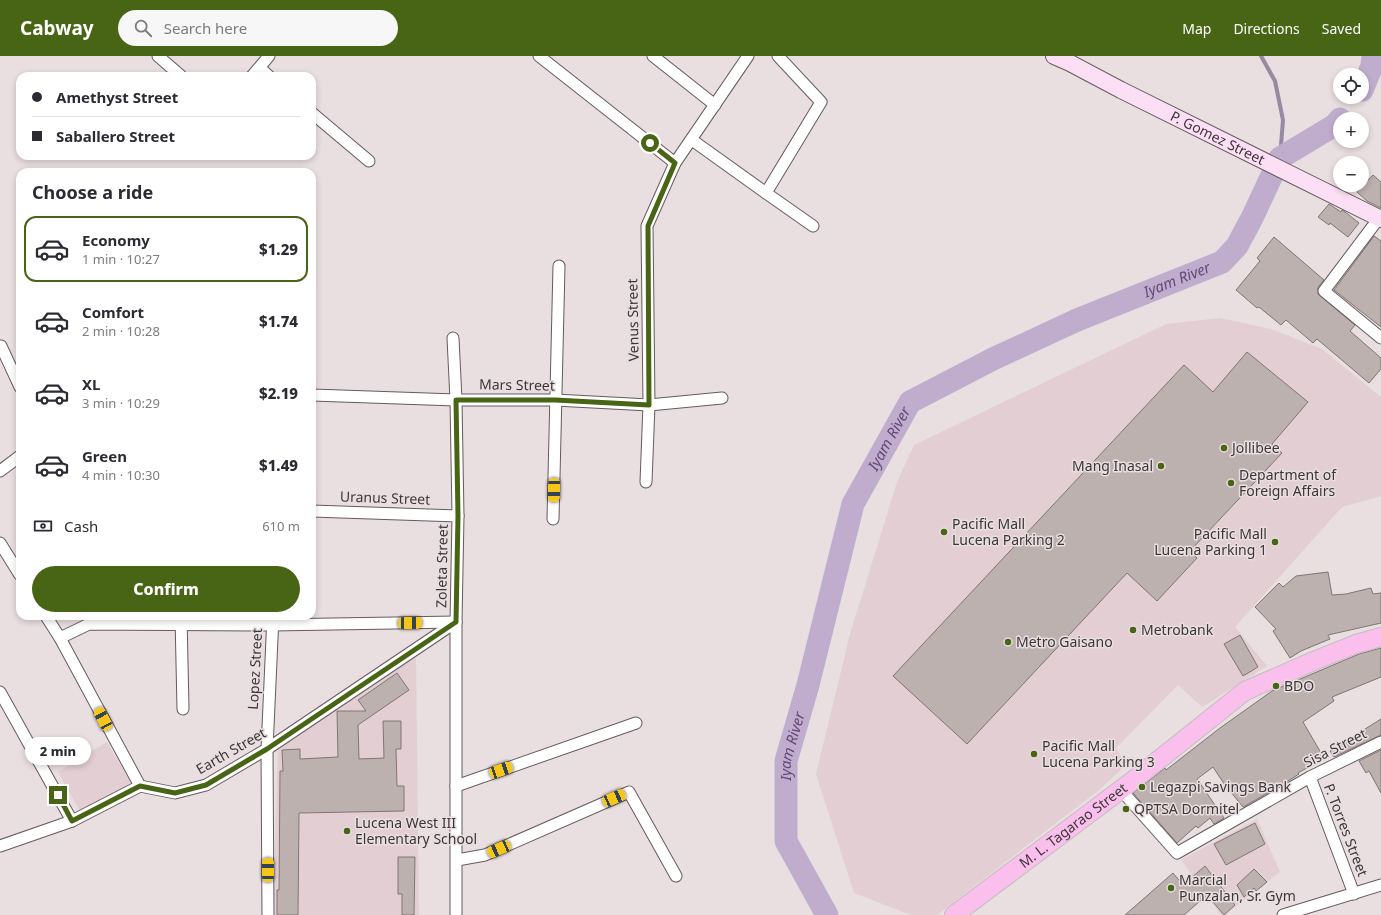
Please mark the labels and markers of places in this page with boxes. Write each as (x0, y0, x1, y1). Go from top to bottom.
place label: Jollibee (1230, 438, 1280, 457)
marker: Jollibee (1219, 443, 1229, 453)
place label: Mang Inasal (1072, 456, 1153, 475)
marker: Mang Inasal (1156, 461, 1166, 471)
place label: Department of Foreign Affairs (1239, 465, 1337, 500)
marker: Department of Foreign Affairs (1226, 478, 1236, 488)
place label: Pacific Mall Lucena Parking 2 (952, 514, 1065, 549)
place label: Pacific Mall Lucena Parking 1 (1154, 524, 1267, 559)
marker: Pacific Mall Lucena Parking 2 (939, 527, 949, 537)
marker: Pacific Mall Lucena Parking 1 (1270, 537, 1280, 547)
place label: Metrobank (1141, 620, 1214, 639)
marker: Metrobank (1128, 625, 1138, 635)
place label: Metro Gaisano (1016, 632, 1113, 651)
marker: Metro Gaisano (1003, 637, 1013, 647)
place label: BDO (1284, 676, 1314, 695)
marker: BDO (1271, 681, 1281, 691)
place label: Pacific Mall Lucena Parking 3 (1042, 736, 1155, 771)
marker: Pacific Mall Lucena Parking 3 (1029, 749, 1039, 759)
place label: Legazpi Savings Bank (1150, 777, 1292, 796)
marker: Legazpi Savings Bank (1137, 782, 1147, 792)
place label: QPTSA Dormitel (1134, 799, 1239, 818)
marker: QPTSA Dormitel (1121, 804, 1131, 814)
place label: Lucena West III Elementary School (355, 813, 477, 848)
marker: Lucena West III Elementary School (342, 826, 352, 836)
place label: Marcial Punzalan, Sr. Gym (1179, 870, 1296, 905)
marker: Marcial Punzalan, Sr. Gym (1166, 883, 1176, 893)

